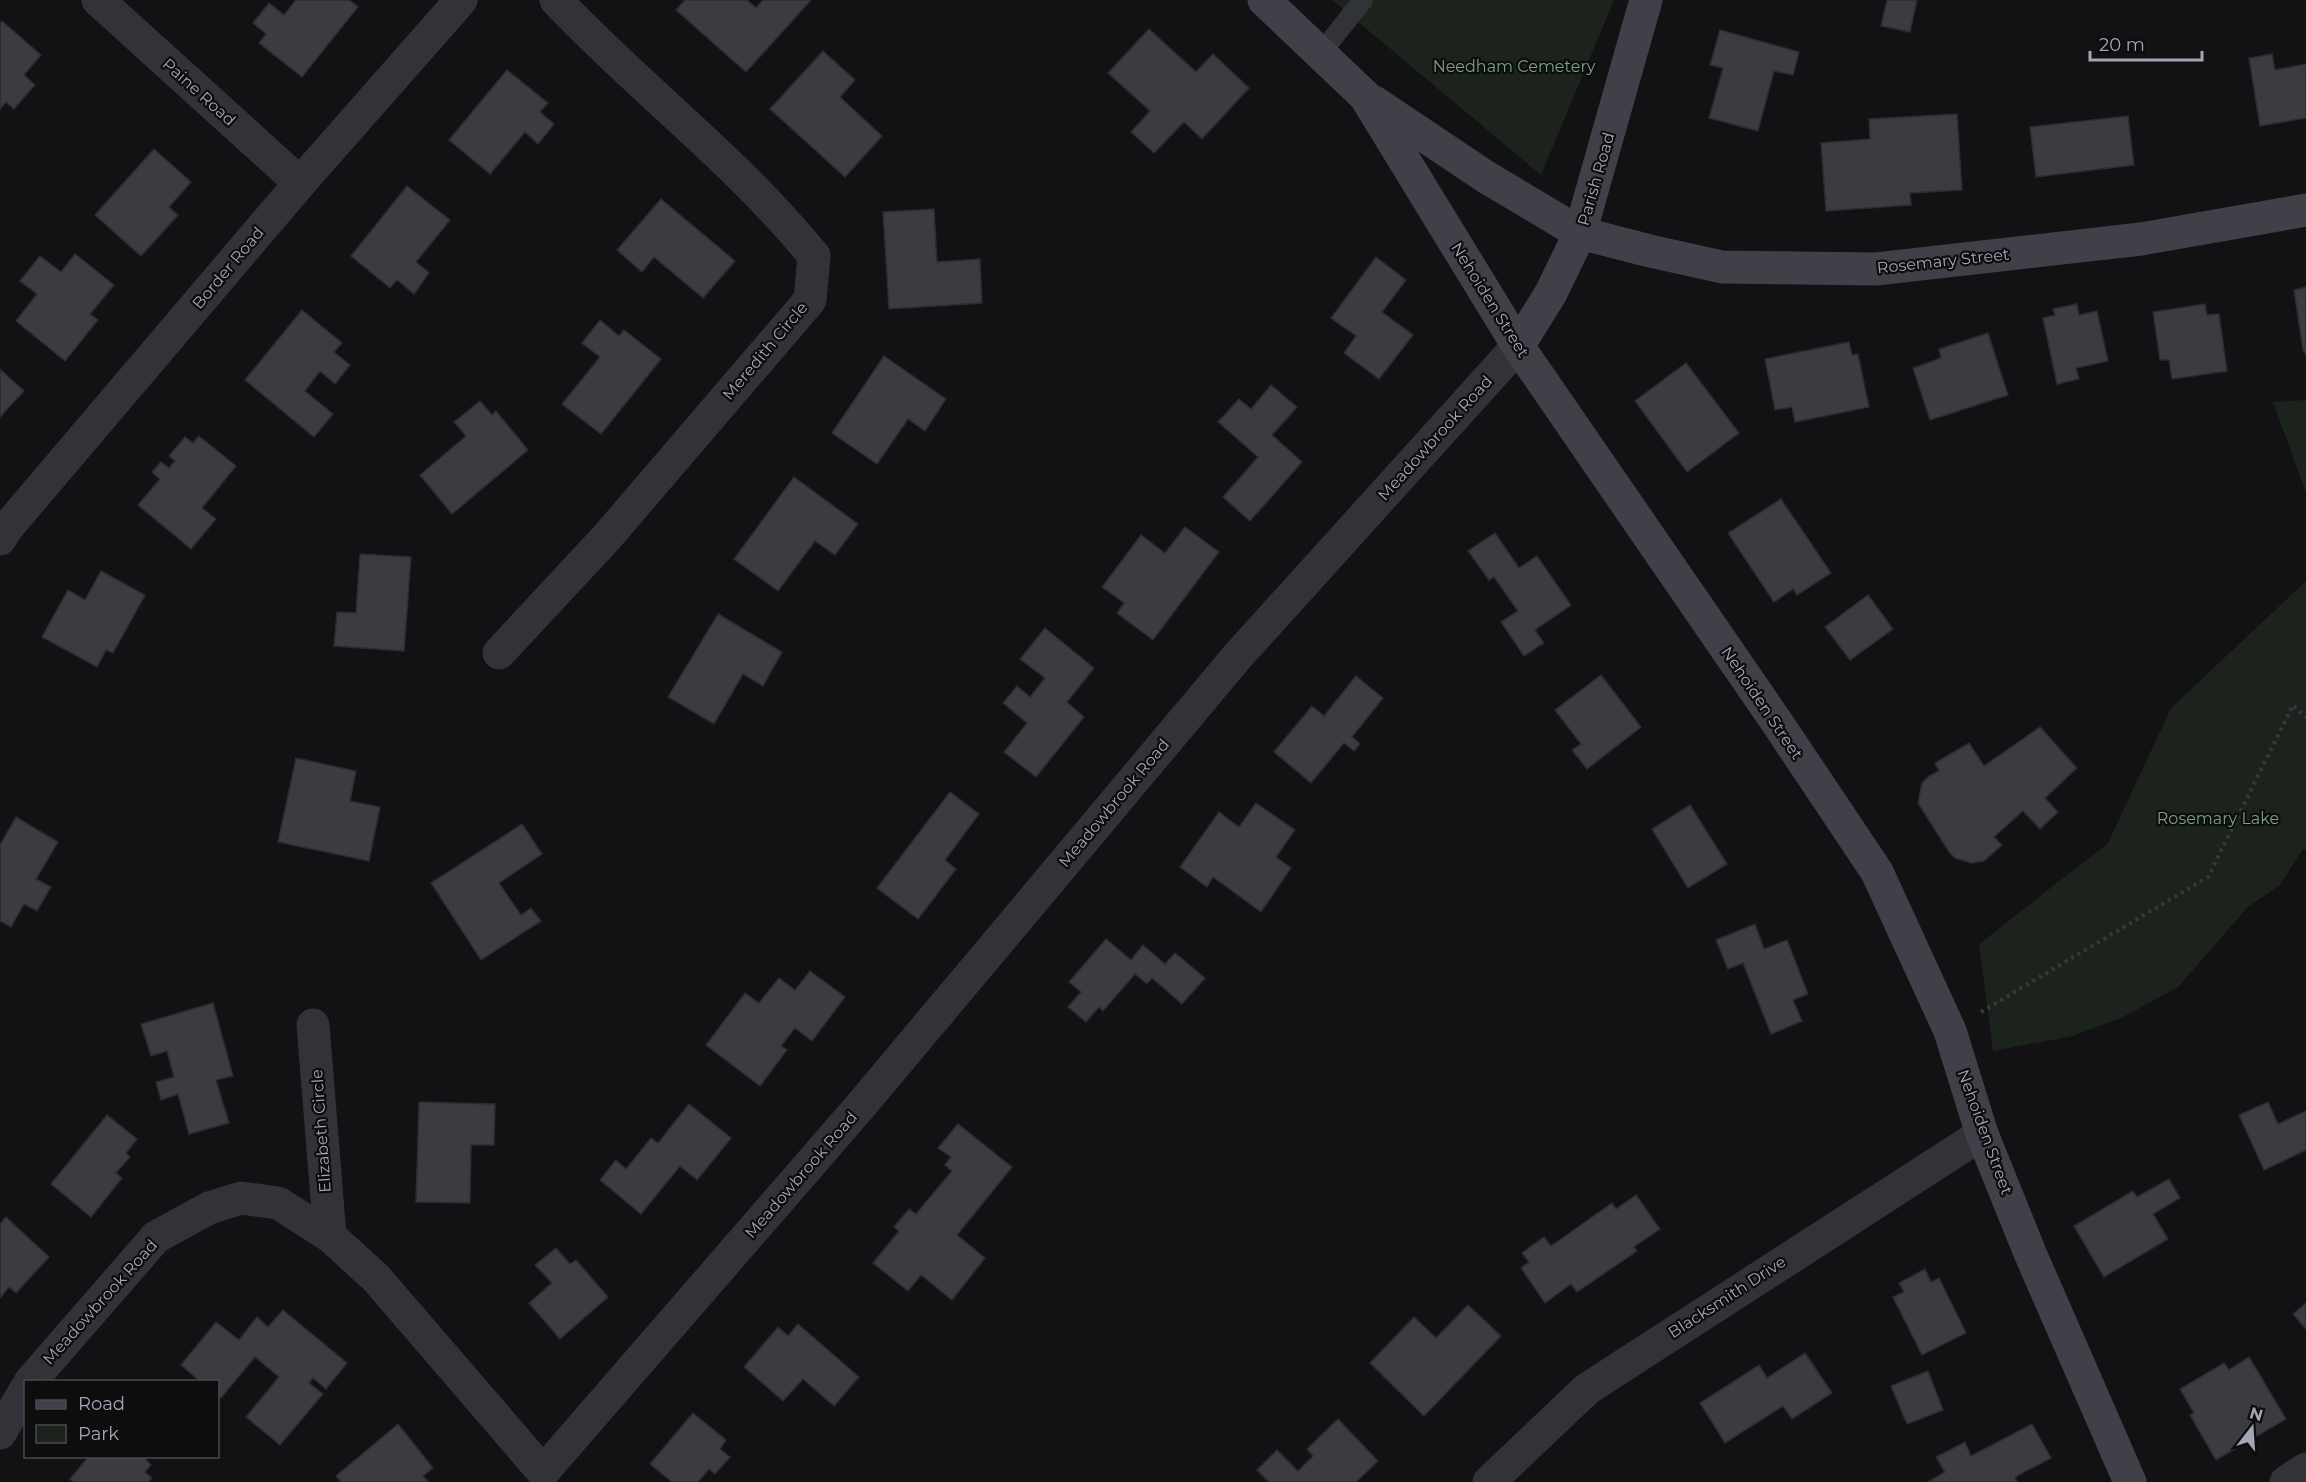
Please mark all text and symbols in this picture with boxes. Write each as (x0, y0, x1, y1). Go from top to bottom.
scale bar (2090, 24, 2202, 62)
text: 20 m (2099, 34, 2145, 56)
street label: Paine Road (159, 54, 239, 130)
park label: Needham Cemetery (1433, 57, 1596, 76)
street label: Parish Road (1574, 130, 1618, 228)
street label: Border Road (188, 223, 268, 313)
street label: Nehoiden Street (1447, 239, 1533, 361)
street label: Rosemary Street (1876, 245, 2011, 277)
street label: Meredith Circle (718, 298, 812, 404)
street label: Meadowbrook Road (1374, 372, 1496, 504)
street label: Nehoiden Street (1717, 643, 1807, 763)
street label: Meadowbrook Road (1055, 735, 1173, 871)
park label: Rosemary Lake (2157, 809, 2279, 828)
street label: Nehoiden Street (1954, 1067, 2017, 1198)
street label: Elizabeth Circle (307, 1069, 335, 1193)
street label: Meadowbrook Road (741, 1108, 861, 1242)
street label: Meadowbrook Road (39, 1236, 161, 1368)
street label: Blacksmith Drive (1665, 1252, 1789, 1342)
legend (24, 1380, 219, 1458)
text: Road (78, 1393, 125, 1415)
north arrow (2222, 1398, 2282, 1458)
text: N (2247, 1403, 2265, 1425)
text: Park (78, 1423, 119, 1445)

